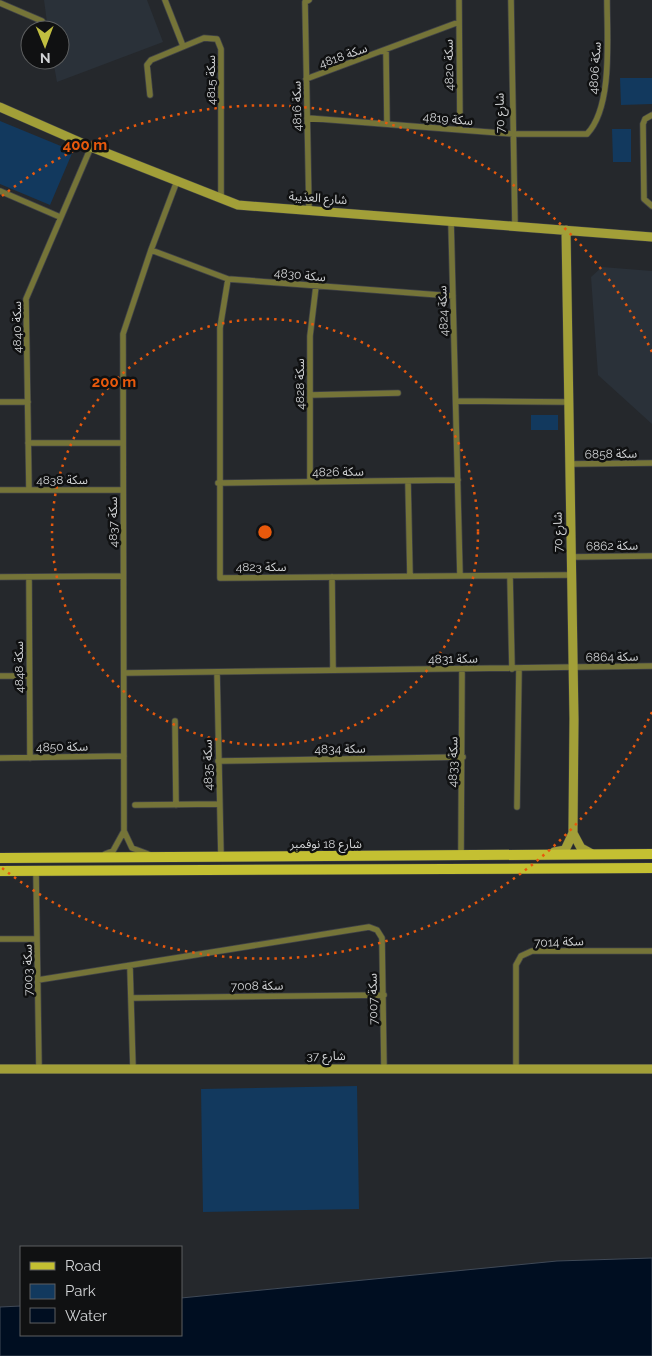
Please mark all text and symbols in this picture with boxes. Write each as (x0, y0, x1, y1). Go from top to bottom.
north arrow (20, 20, 70, 70)
street label: سكة 4820 (442, 39, 456, 91)
street label: سكة 4818 (317, 41, 369, 71)
street label: سكة 4806 (586, 41, 604, 95)
text: N (40, 50, 51, 66)
street label: سكة 4815 (204, 55, 218, 105)
street label: سكة 4816 (290, 81, 304, 131)
street label: شارع 70 (493, 93, 509, 133)
street label: سكة 4819 (422, 110, 474, 128)
text: 400 m (63, 136, 107, 154)
street label: شارع العذيبة (288, 189, 348, 209)
street label: سكة 4830 (274, 266, 326, 284)
street label: سكة 4824 (435, 285, 451, 337)
street label: سكة 4840 (10, 301, 24, 353)
street label: سكة 4828 (293, 358, 307, 410)
text: 200 m (92, 373, 136, 391)
street label: سكة 6858 (585, 447, 637, 461)
street label: سكة 4826 (312, 465, 364, 479)
street label: سكة 4838 (36, 473, 88, 487)
street label: سكة 4837 (106, 497, 120, 547)
street label: شارع 70 (551, 512, 567, 552)
centre of rings (256, 523, 274, 541)
street label: سكة 6862 (586, 539, 638, 553)
street label: سكة 4823 (236, 560, 286, 574)
street label: سكة 4848 (12, 641, 26, 693)
street label: سكة 6864 (586, 650, 638, 664)
street label: سكة 4831 (428, 652, 478, 666)
street label: سكة 4833 (446, 736, 460, 788)
street label: سكة 4835 (201, 739, 215, 791)
street label: سكة 4850 (36, 740, 88, 754)
street label: سكة 4834 (314, 742, 366, 756)
street label: شارع 18 نوفمبر (289, 837, 362, 853)
street label: سكة 7014 (534, 934, 584, 950)
street label: سكة 7003 (21, 944, 35, 996)
street label: سكة 7007 (366, 973, 380, 1025)
street label: سكة 7008 (231, 979, 283, 993)
street label: شارع 37 (306, 1049, 346, 1065)
legend (20, 1246, 182, 1336)
text: Road (65, 1257, 101, 1275)
text: Park (65, 1282, 96, 1300)
text: Water (65, 1307, 108, 1325)

